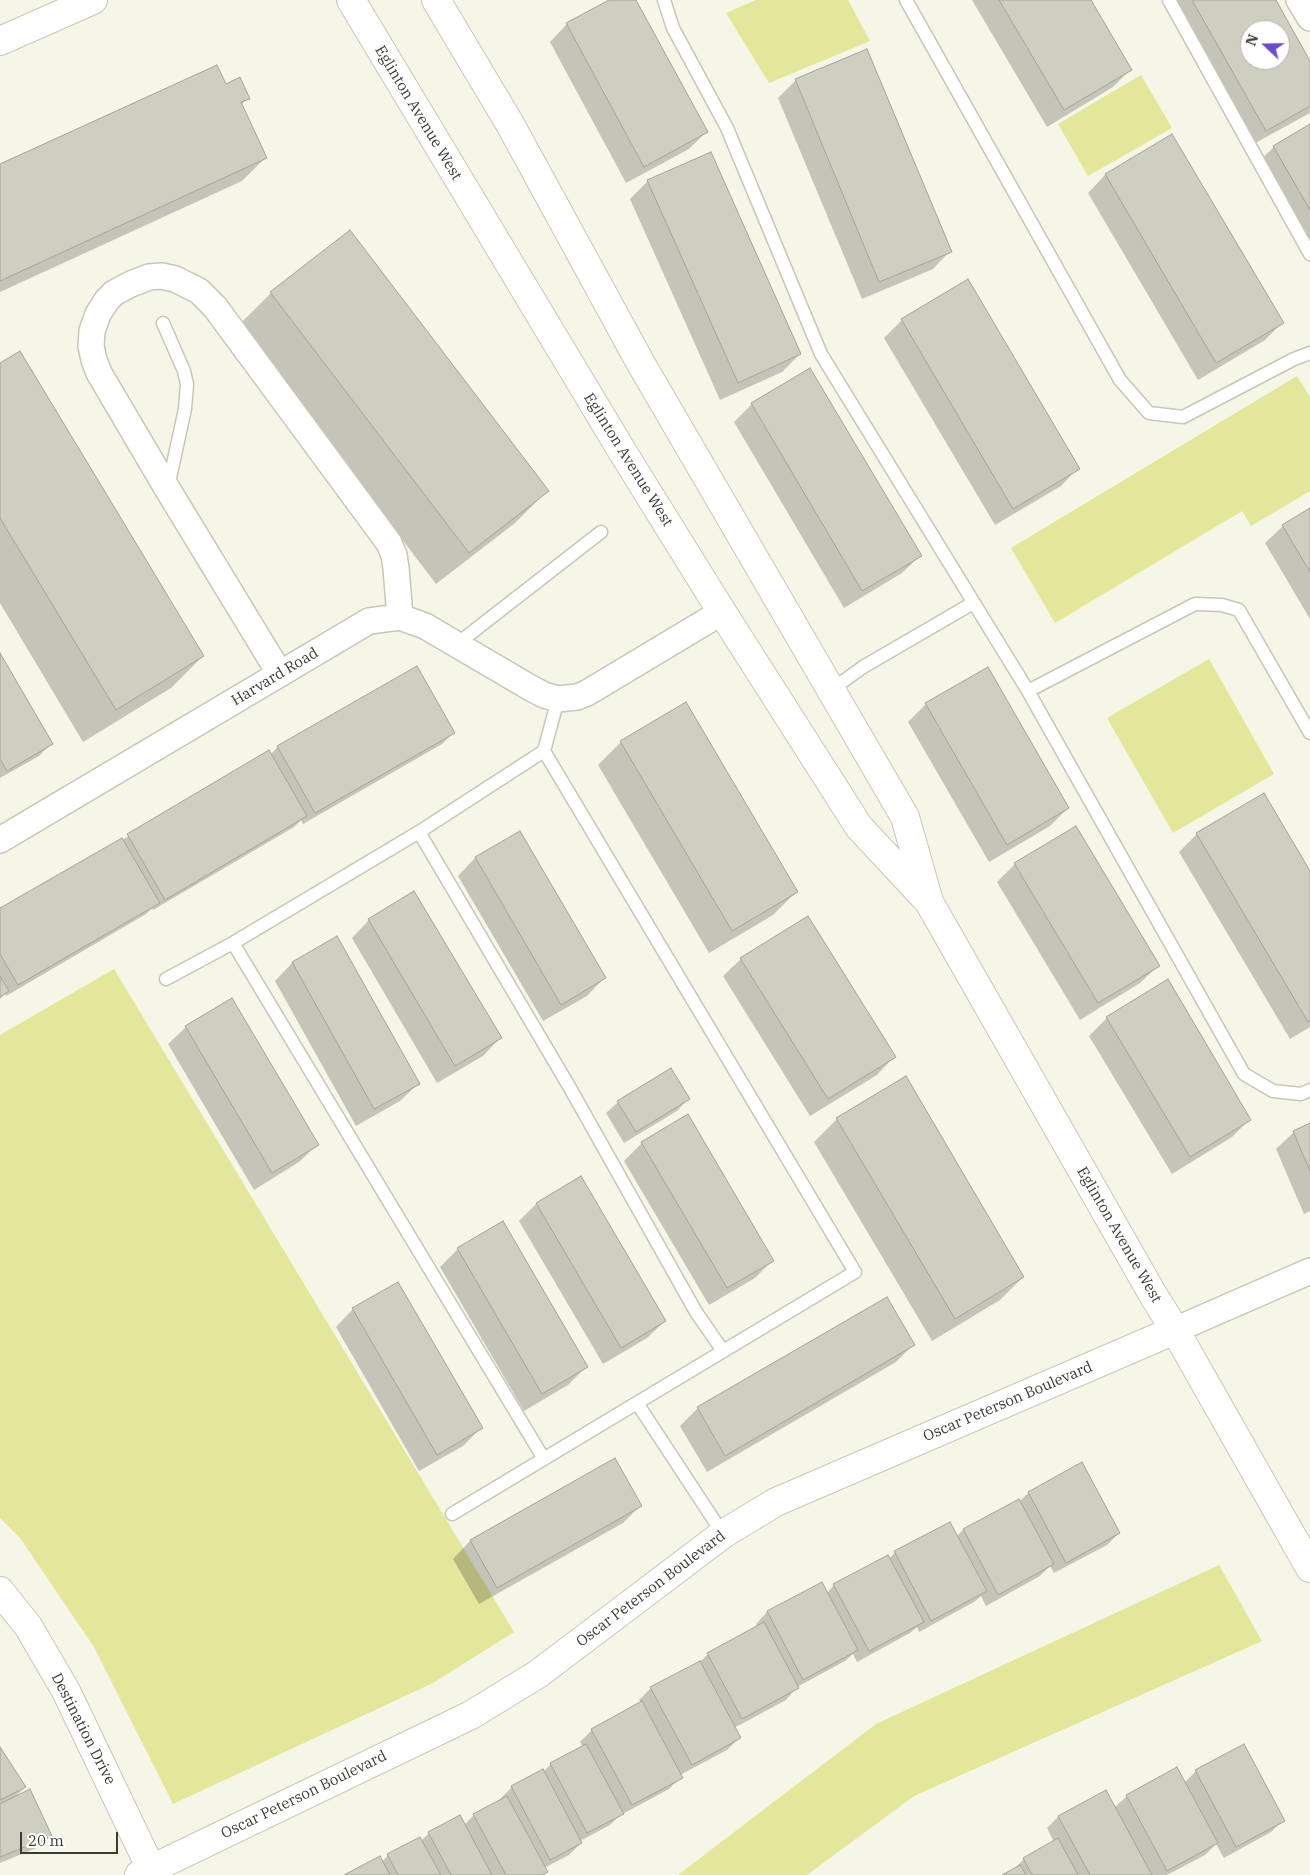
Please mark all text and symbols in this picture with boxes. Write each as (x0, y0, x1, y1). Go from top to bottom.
north arrow (1240, 20, 1290, 70)
text: N (1242, 32, 1262, 48)
street label: Eglinton Avenue West (371, 42, 465, 184)
street label: Eglinton Avenue West (580, 390, 676, 530)
street label: Harvard Road (228, 644, 322, 710)
street label: Eglinton Avenue West (1073, 1164, 1165, 1306)
street label: Oscar Peterson Boulevard (921, 1358, 1095, 1446)
street label: Oscar Peterson Boulevard (573, 1527, 729, 1651)
street label: Destination Drive (47, 1670, 119, 1788)
street label: Oscar Peterson Boulevard (218, 1747, 390, 1843)
scale bar (22, 1822, 120, 1854)
text: 20 m (28, 1831, 64, 1850)

